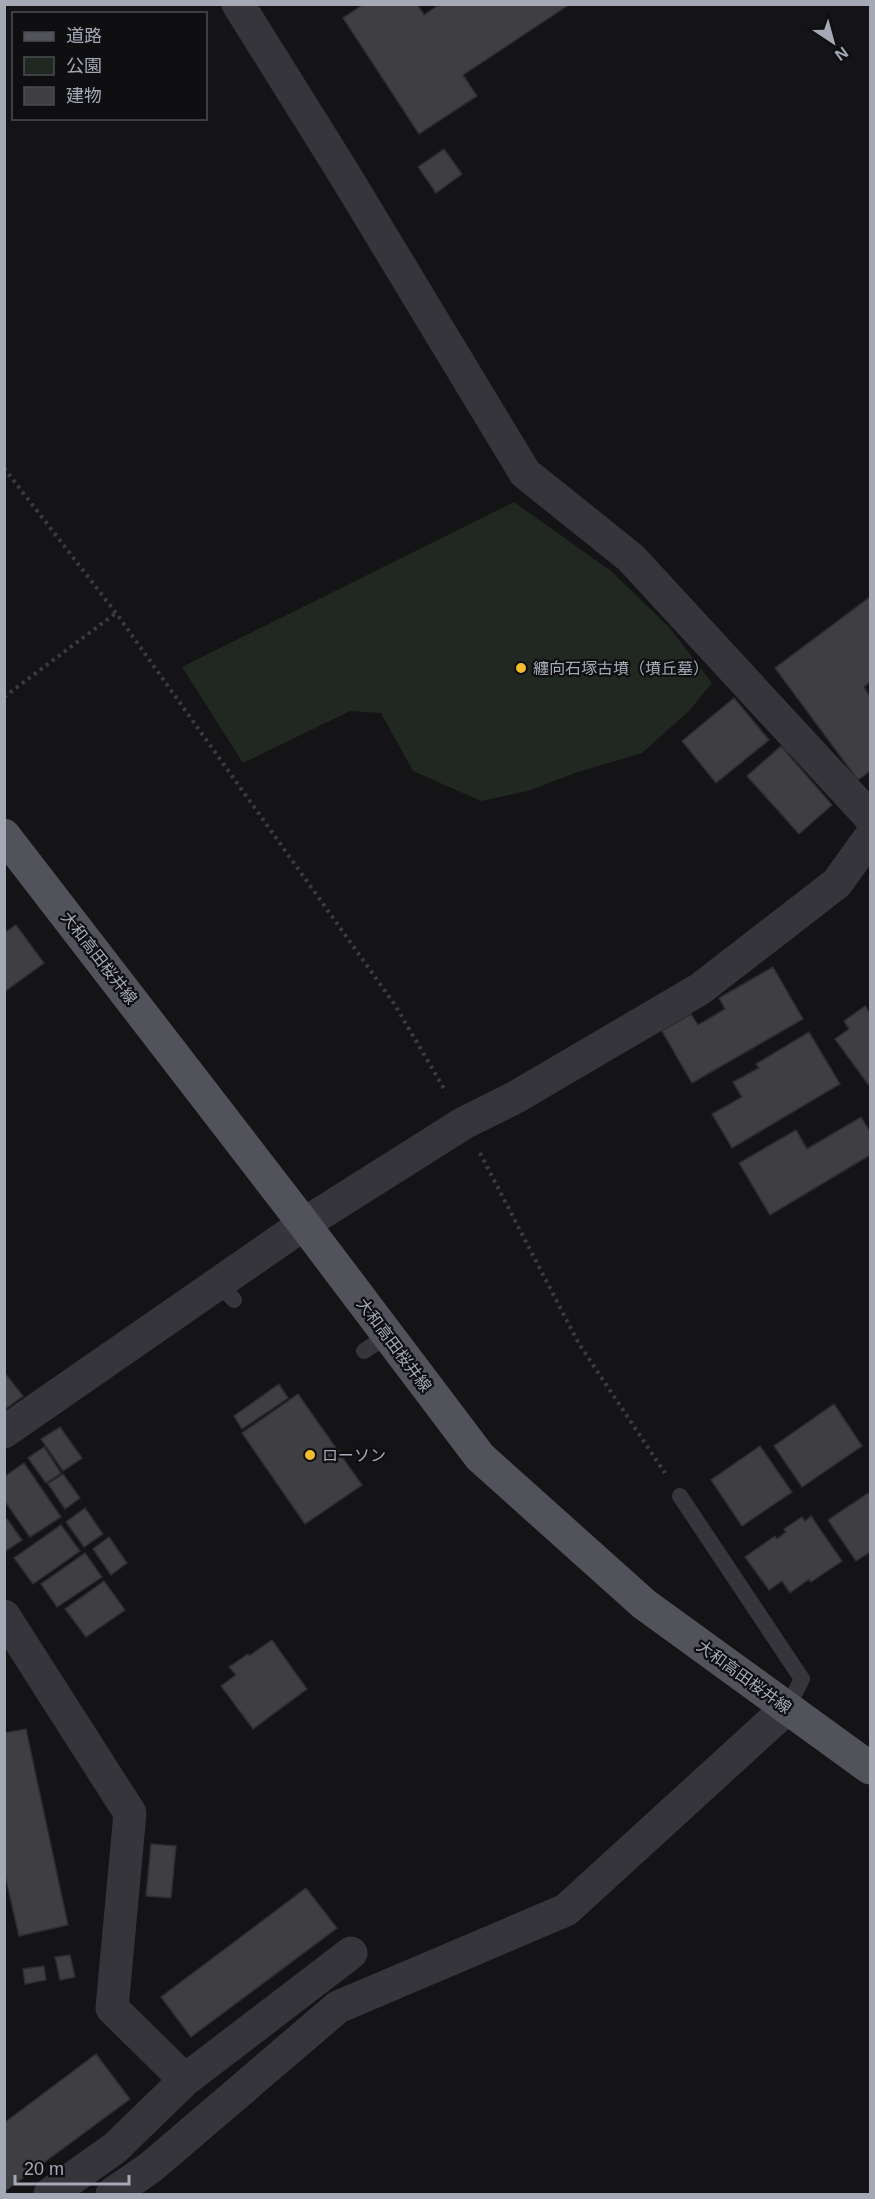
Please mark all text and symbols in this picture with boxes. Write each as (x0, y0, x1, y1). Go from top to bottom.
legend (12, 12, 207, 120)
north arrow (803, 12, 863, 72)
text: 道路 (66, 26, 102, 46)
text: N (832, 43, 851, 64)
text: 公園 (66, 56, 102, 76)
text: 建物 (66, 86, 102, 106)
place label: 纏向石塚古墳（墳丘墓） (533, 660, 709, 677)
marker: 纏向石塚古墳（墳丘墓） (514, 661, 528, 675)
street label: 大和高田桜井線 (58, 909, 140, 1007)
street label: 大和高田桜井線 (354, 1295, 434, 1395)
place label: ローソン (322, 1447, 386, 1464)
marker: ローソン (303, 1448, 317, 1462)
street label: 大和高田桜井線 (694, 1637, 794, 1717)
scale bar (15, 2148, 129, 2186)
text: 20 m (24, 2159, 64, 2179)

